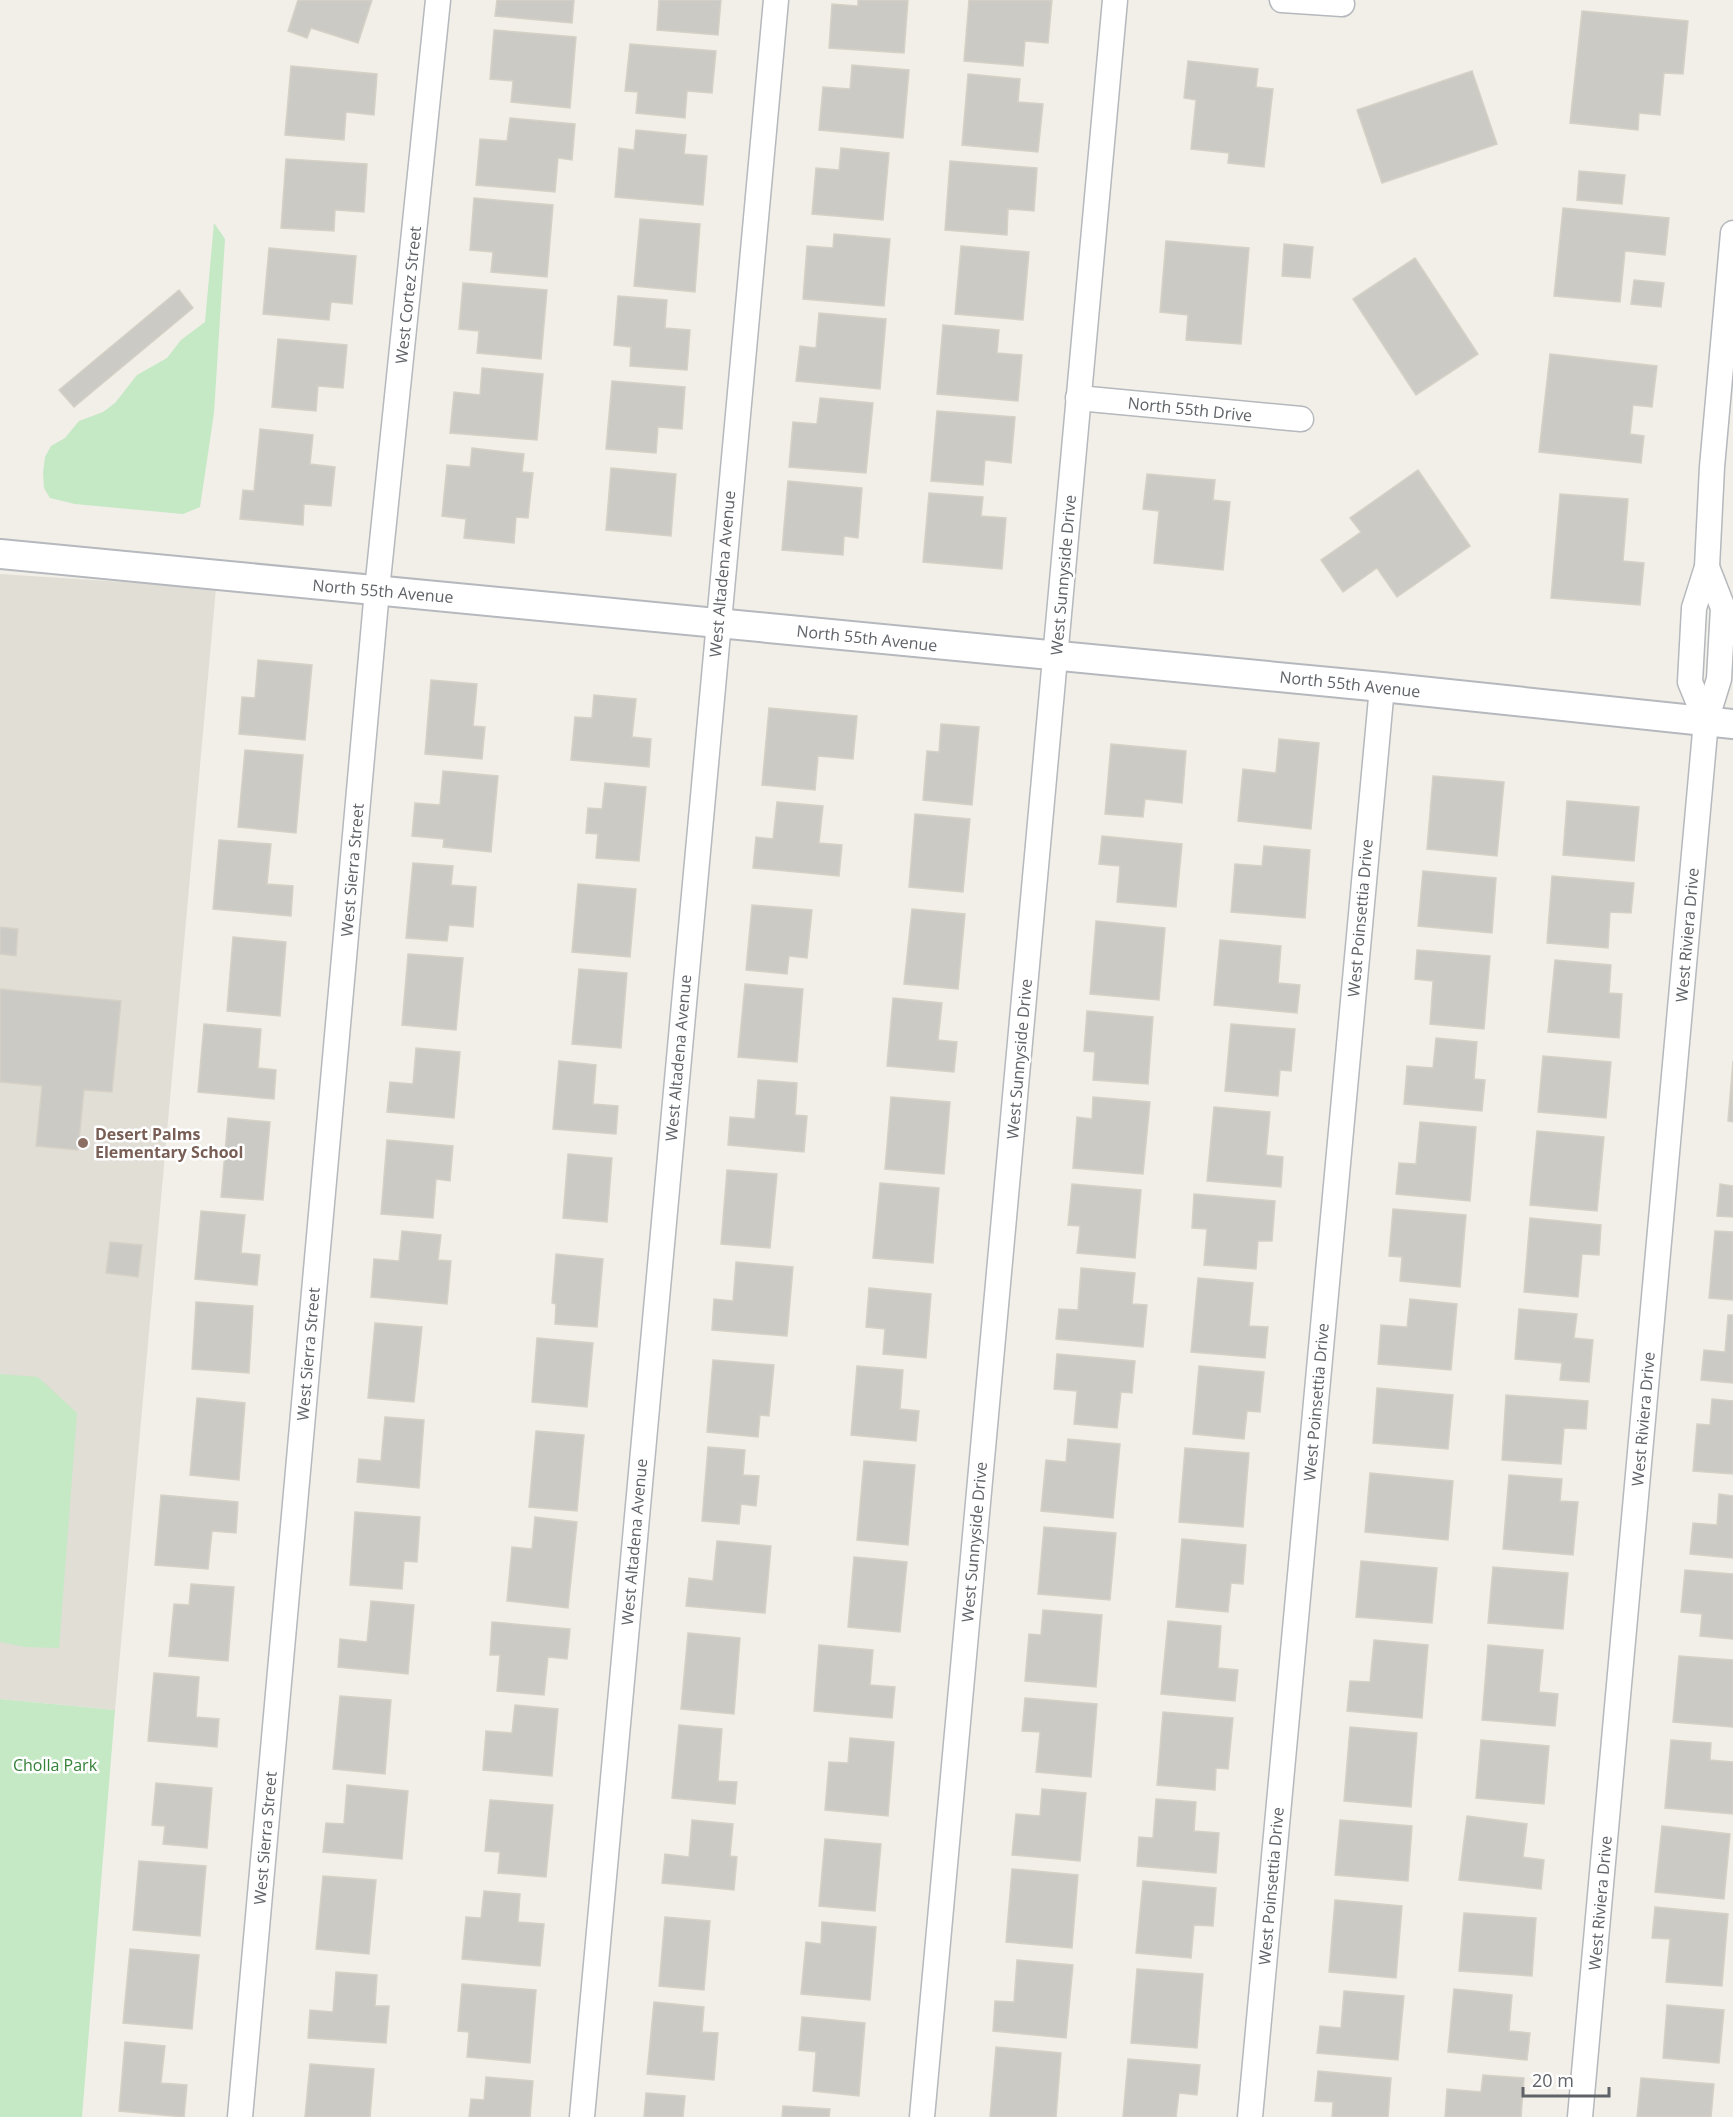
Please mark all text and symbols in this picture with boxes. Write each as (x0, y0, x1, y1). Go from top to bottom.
street label: West Cortez Street (390, 225, 426, 365)
street label: North 55th Drive (1127, 392, 1253, 426)
street label: West Altadena Avenue (704, 490, 740, 658)
street label: West Sunnyside Drive (1045, 494, 1081, 656)
street label: North 55th Avenue (312, 574, 454, 608)
street label: North 55th Avenue (795, 620, 939, 656)
street label: North 55th Avenue (1278, 666, 1422, 702)
street label: West Sierra Street (335, 802, 369, 938)
street label: West Poinsettia Drive (1342, 838, 1378, 998)
street label: West Riviera Drive (1670, 867, 1704, 1003)
street label: West Altadena Avenue (660, 974, 696, 1142)
street label: West Sunnyside Drive (1001, 978, 1037, 1140)
place label: Desert Palms Elementary School (95, 1123, 243, 1163)
marker: Desert Palms Elementary School (76, 1136, 90, 1150)
street label: West Sierra Street (291, 1286, 325, 1422)
street label: West Poinsettia Drive (1298, 1322, 1334, 1482)
street label: West Riviera Drive (1626, 1351, 1660, 1487)
street label: West Altadena Avenue (616, 1458, 652, 1626)
street label: West Sunnyside Drive (956, 1461, 992, 1623)
park label: Cholla Park (13, 1754, 98, 1776)
street label: West Sierra Street (248, 1770, 282, 1906)
street label: West Poinsettia Drive (1253, 1806, 1289, 1966)
street label: West Riviera Drive (1583, 1835, 1617, 1971)
scale bar (1523, 2060, 1608, 2098)
text: 20 m (1532, 2068, 1574, 2092)

